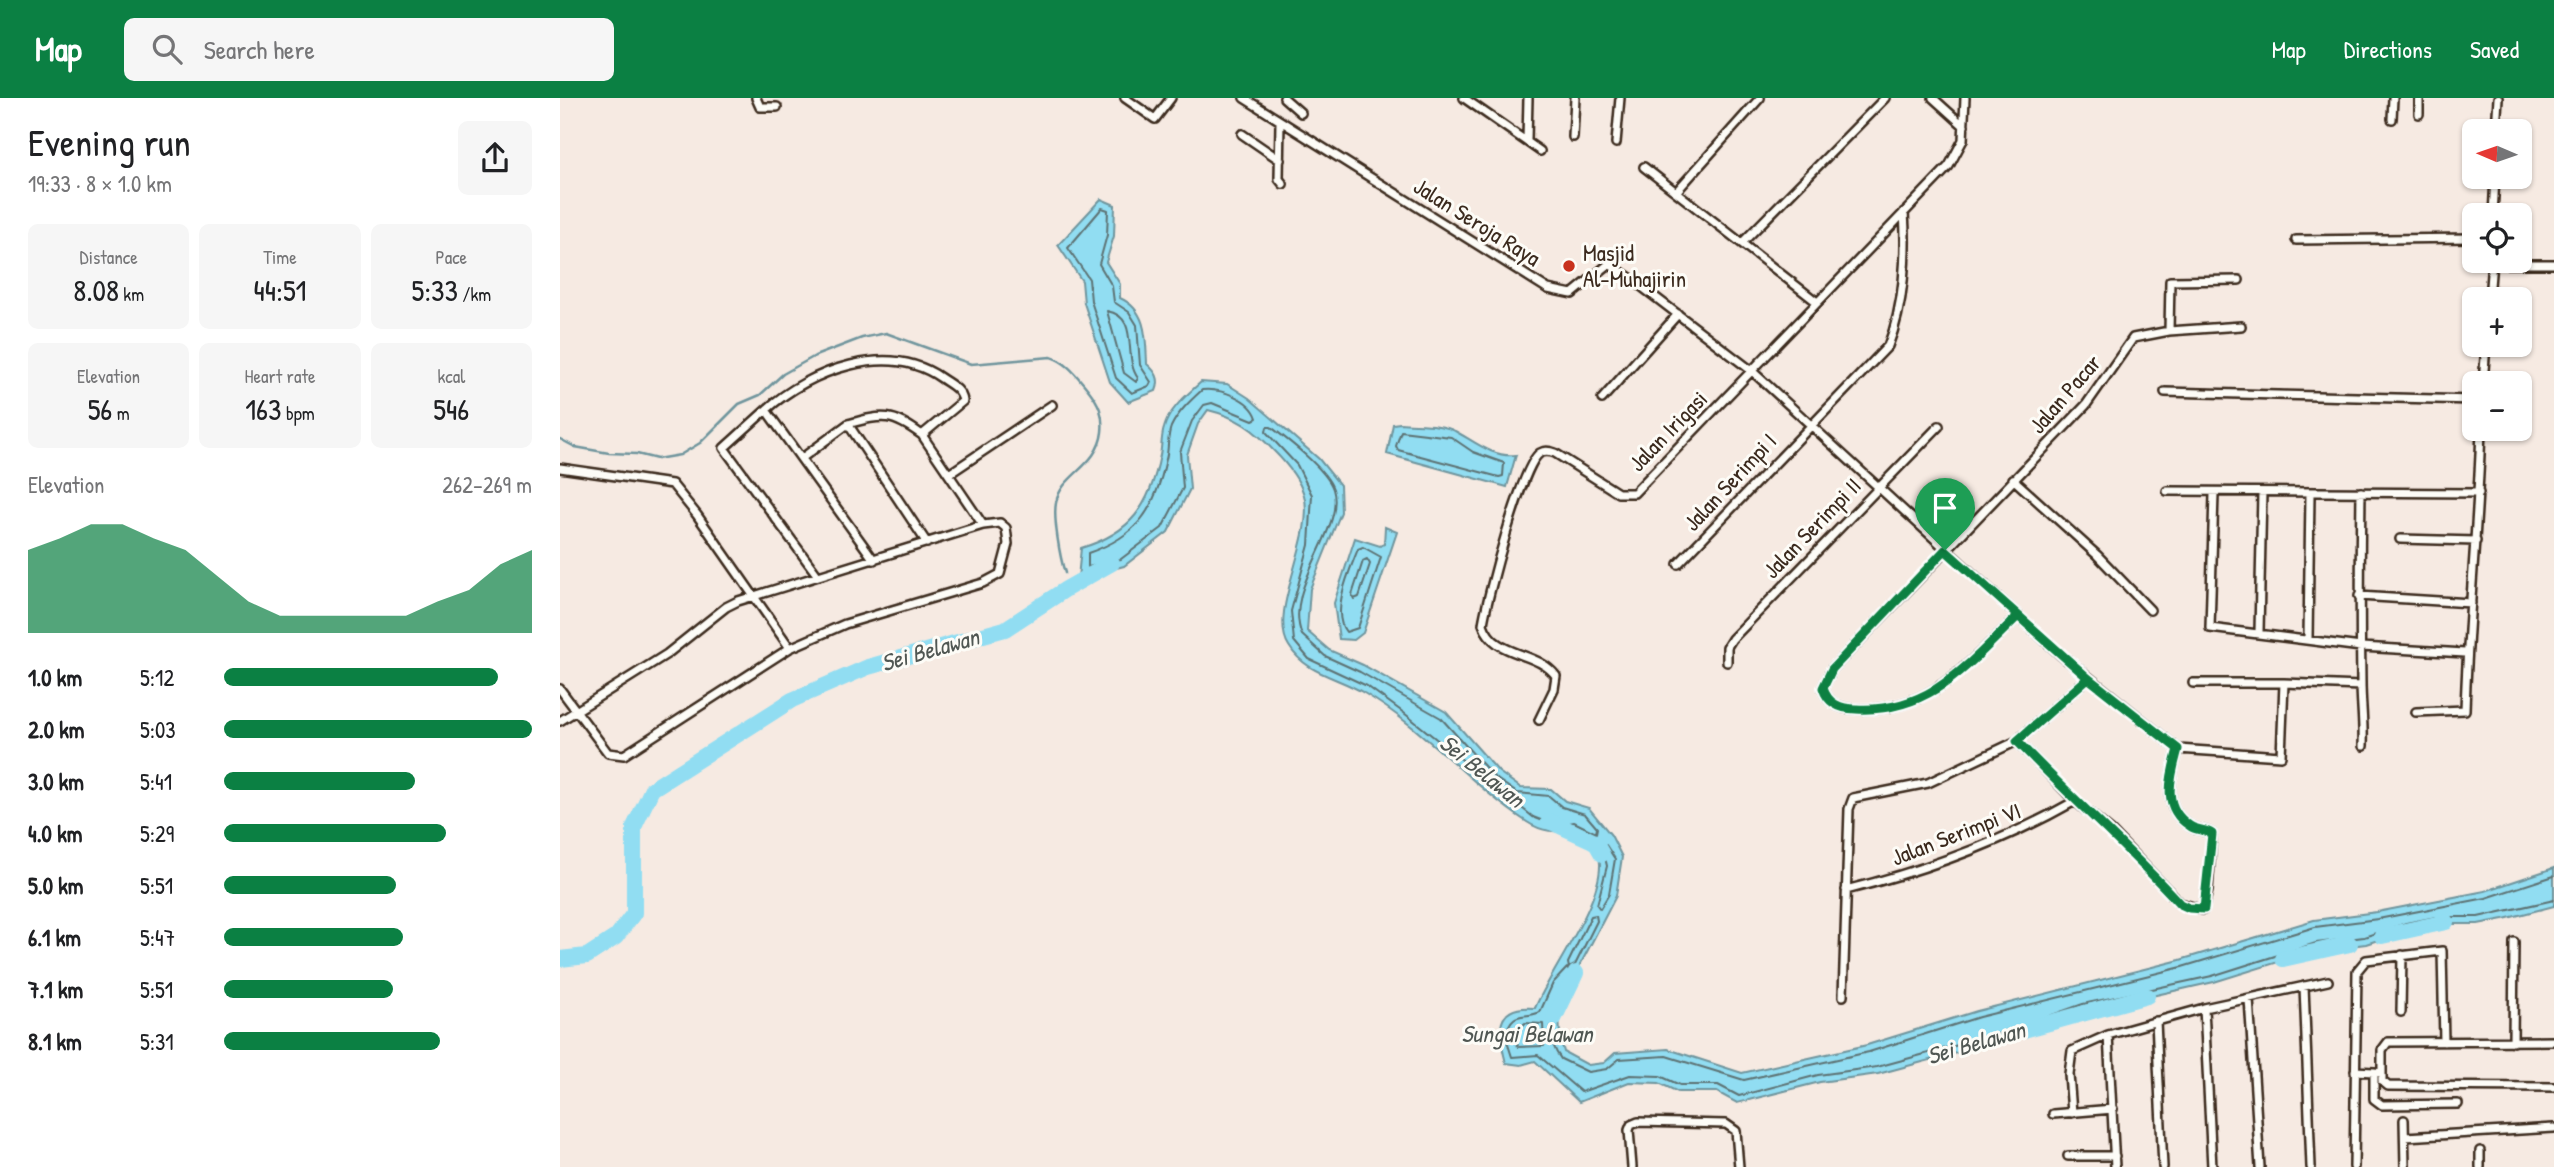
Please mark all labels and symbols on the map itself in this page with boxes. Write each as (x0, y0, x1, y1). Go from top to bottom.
north arrow (2462, 119, 2532, 189)
street label: Jalan Seroja Raya (1408, 170, 1547, 273)
place label: Masjid Al-Muhajirin (1583, 237, 1686, 294)
marker: Masjid Al-Muhajirin (1561, 258, 1577, 274)
street label: Jalan Pacar (2022, 347, 2108, 440)
street label: Jalan Irigasi (1621, 384, 1714, 478)
street label: Jalan Serimpi I (1676, 426, 1783, 537)
street label: Jalan Serimpi II (1756, 471, 1868, 585)
pin (1915, 478, 1975, 550)
water label: Sei Belawan (877, 619, 984, 678)
water label: Sei Belawan (1434, 726, 1533, 816)
street label: Jalan Serimpi VI (1887, 795, 2025, 872)
water label: Sei Belawan (1923, 1012, 2030, 1071)
water label: Sungai Belawan (1461, 1017, 1595, 1050)

